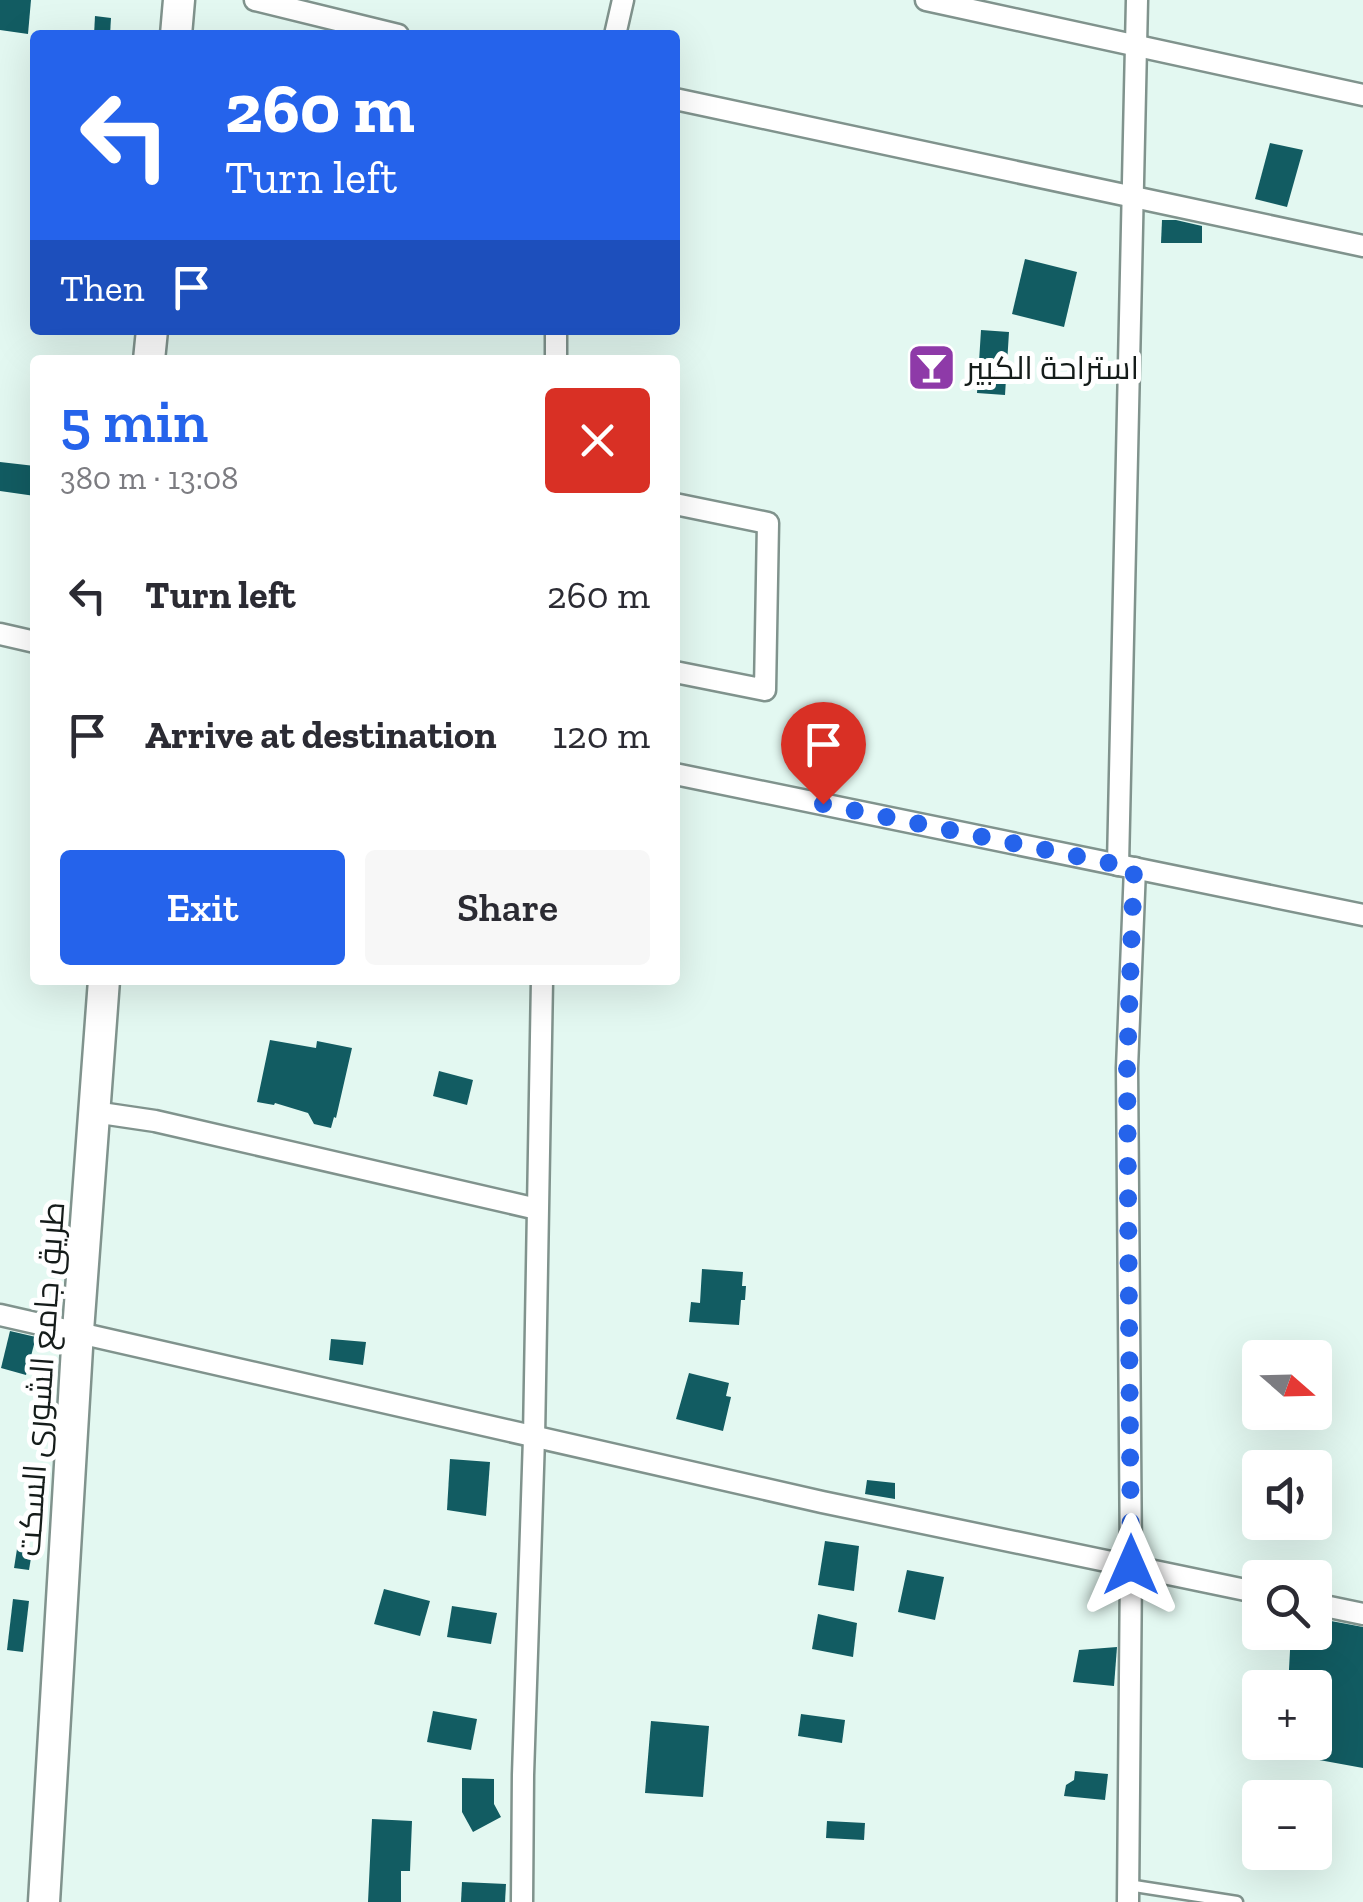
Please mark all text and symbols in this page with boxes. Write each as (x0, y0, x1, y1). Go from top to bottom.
text: 260 m (225, 66, 415, 150)
icon: left (60, 70, 190, 200)
text: Turn left (225, 151, 397, 205)
icon: arrive (164, 260, 219, 315)
text: Then (60, 265, 144, 311)
bar icon: استراحة الكبير (905, 342, 957, 394)
place label: استراحة الكبير (964, 349, 1139, 387)
text: 5 min (60, 385, 208, 457)
button: close (545, 388, 650, 493)
text: 380 m · 13:08 (60, 459, 239, 497)
icon: left (60, 568, 115, 623)
text: Turn left (145, 572, 296, 618)
text: 260 m (547, 572, 650, 618)
pin (781, 702, 866, 805)
icon: arrive (60, 708, 115, 763)
text: Arrive at destination (145, 712, 496, 758)
text: 120 m (552, 712, 650, 758)
icon: arrive (796, 717, 851, 772)
button: Exit (60, 850, 345, 965)
button: Share (365, 850, 650, 965)
street label: طريق جامع الشورى السكت (10, 1200, 75, 1558)
north arrow (1242, 1340, 1332, 1430)
map controls (1242, 1340, 1332, 1870)
button: sound (1242, 1450, 1332, 1540)
position arrow (1079, 1513, 1183, 1617)
button: search (1242, 1560, 1332, 1650)
button: + (1242, 1670, 1332, 1760)
button: − (1242, 1780, 1332, 1870)

